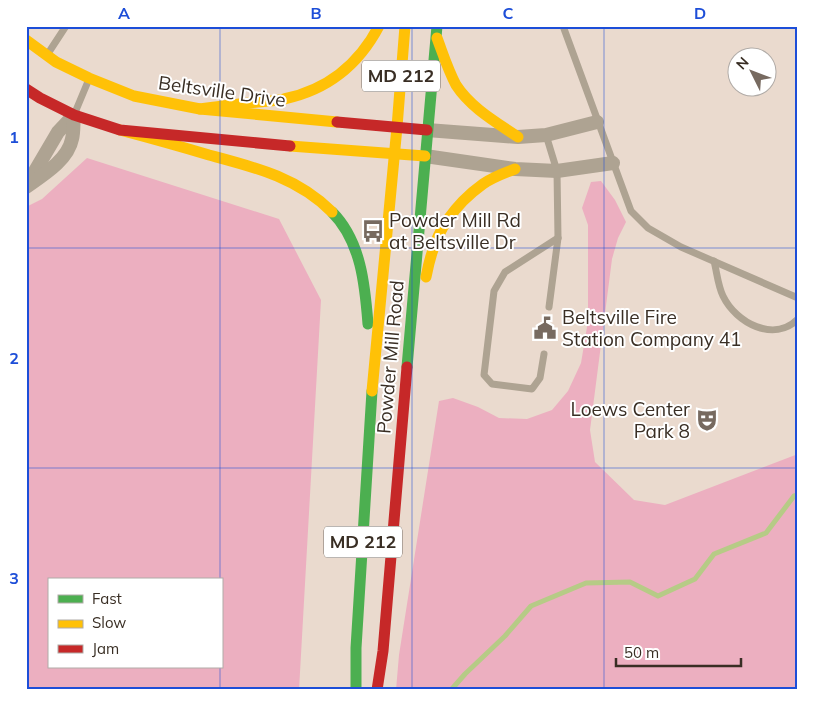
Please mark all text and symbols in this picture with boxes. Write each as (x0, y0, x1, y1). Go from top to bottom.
text: A (118, 3, 130, 23)
text: B (310, 3, 322, 23)
text: C (503, 3, 514, 23)
text: D (694, 3, 706, 23)
north arrow (726, 48, 776, 98)
text: N (732, 53, 753, 73)
road number: MD 212 (362, 60, 440, 92)
street label: Beltsville Drive (157, 70, 287, 112)
text: 1 (9, 127, 19, 147)
place label: Powder Mill Rd at Beltsville Dr (389, 208, 521, 254)
bus stop icon: Powder Mill Rd at Beltsville Dr (360, 218, 386, 244)
street label: Powder Mill Road (371, 279, 409, 435)
place label: Beltsville Fire Station Company 41 (562, 305, 742, 351)
public building icon: Beltsville Fire Station Company 41 (532, 315, 558, 341)
text: 2 (9, 348, 19, 368)
place label: Loews Center Park 8 (570, 397, 690, 443)
theatre icon: Loews Center Park 8 (694, 407, 720, 433)
road number: MD 212 (324, 526, 402, 558)
text: 3 (9, 568, 19, 588)
legend (48, 578, 222, 668)
text: Fast (92, 589, 122, 608)
text: Slow (92, 613, 126, 632)
scale bar (616, 636, 742, 668)
text: Jam (92, 639, 119, 658)
text: 50 m (624, 643, 659, 662)

